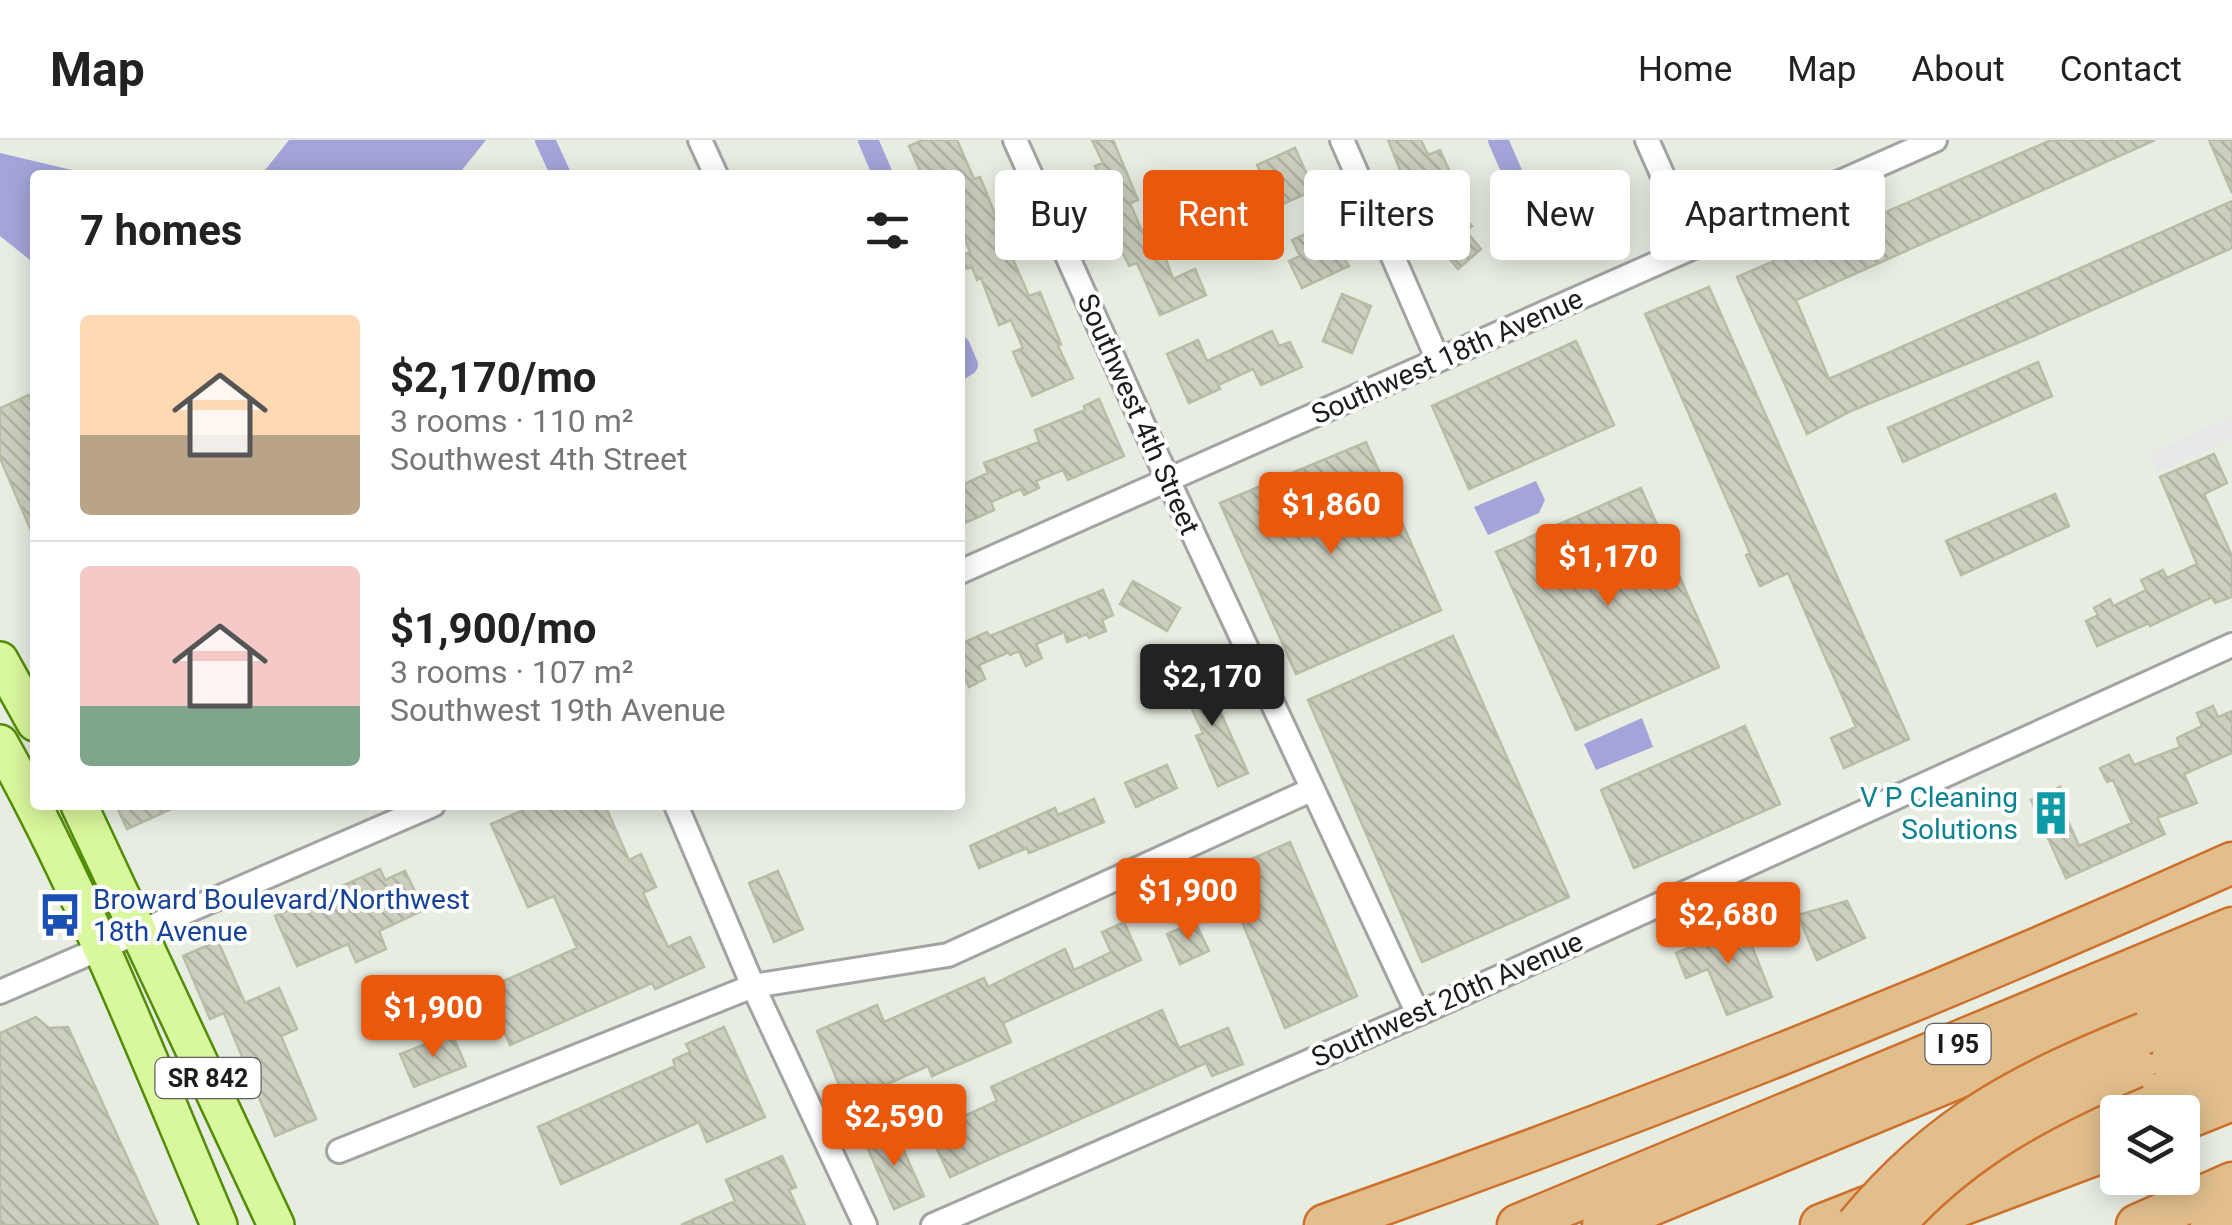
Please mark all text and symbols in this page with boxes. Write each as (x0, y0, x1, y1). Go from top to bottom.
text: Map (50, 41, 145, 98)
text: Home (1638, 49, 1732, 90)
text: Map (1787, 49, 1856, 90)
text: About (1911, 49, 2005, 90)
text: Contact (2060, 49, 2182, 90)
chip: Buy (995, 170, 1123, 260)
chip: Rent (1143, 170, 1284, 260)
chip: Filters (1304, 170, 1470, 260)
chip: New (1490, 170, 1630, 260)
chip: Apartment (1650, 170, 1885, 260)
icon: filters (860, 203, 915, 258)
text: 7 homes (80, 206, 242, 255)
street label: Southwest 18th Avenue (1306, 282, 1588, 431)
street label: Southwest 4th Street (1071, 289, 1207, 540)
text: $2,170/mo (390, 353, 597, 402)
icon: home (160, 355, 280, 475)
text: 3 rooms · 110 m² (390, 402, 633, 440)
text: Southwest 4th Street (390, 440, 687, 478)
pin: $1,860 (1250, 472, 1412, 557)
text: $1,860 (1281, 485, 1381, 523)
pin: $1,170 (1527, 524, 1689, 609)
text: $1,170 (1558, 537, 1658, 575)
text: $1,900/mo (390, 604, 597, 653)
icon: home (160, 606, 280, 726)
pin: $2,170 (1131, 644, 1293, 729)
text: 3 rooms · 107 m² (390, 653, 633, 691)
text: $2,170 (1162, 657, 1262, 695)
text: Southwest 19th Avenue (390, 691, 726, 729)
place label: V P Cleaning Solutions (1860, 781, 2018, 846)
building icon: V P Cleaning Solutions (2027, 789, 2075, 837)
pin: $1,900 (1107, 858, 1269, 943)
text: $1,900 (1138, 871, 1238, 909)
pin: $2,680 (1647, 882, 1809, 967)
place label: Broward Boulevard/Northwest 18th Avenue (93, 883, 470, 948)
bus stop icon: Broward Boulevard/Northwest 18th Avenue (36, 891, 84, 939)
text: $2,680 (1678, 895, 1778, 933)
street label: Southwest 20th Avenue (1306, 925, 1588, 1074)
pin: $1,900 (352, 975, 514, 1060)
text: $1,900 (383, 988, 483, 1026)
road number: I 95 (1926, 1024, 1990, 1064)
road number: SR 842 (156, 1058, 260, 1098)
pin: $2,590 (813, 1084, 975, 1169)
map controls (2100, 1095, 2200, 1195)
button: layers (2100, 1095, 2200, 1195)
text: $2,590 (844, 1097, 944, 1135)

